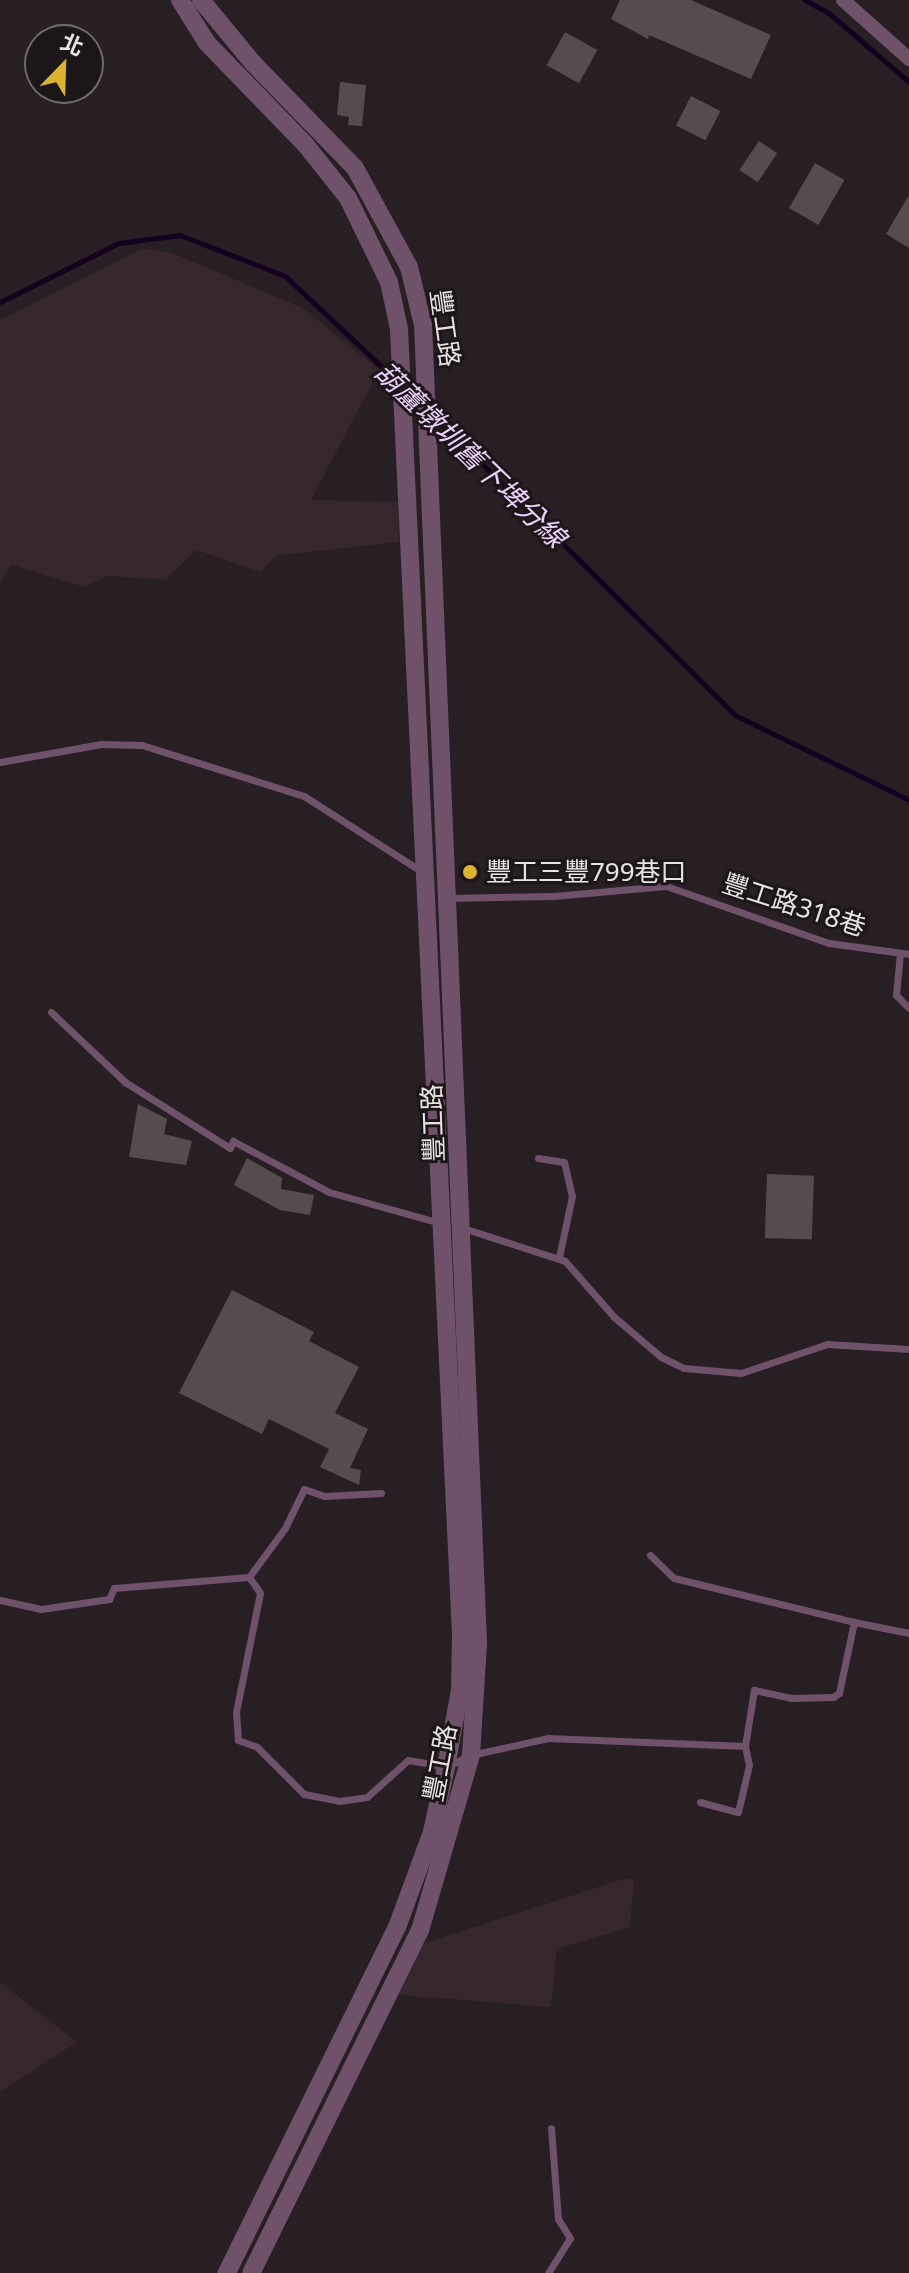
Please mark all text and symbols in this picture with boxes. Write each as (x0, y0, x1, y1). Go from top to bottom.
north arrow (24, 24, 104, 104)
text: 北 (57, 26, 89, 62)
street label: 豐工路 (424, 287, 466, 369)
water label: 葫蘆墩圳舊下埤分線 (369, 354, 573, 554)
place label: 豐工三豐799巷口 (486, 856, 687, 888)
marker: 豐工三豐799巷口 (461, 863, 479, 881)
street label: 豐工路318巷 (719, 867, 869, 943)
street label: 豐工路 (416, 1083, 450, 1163)
street label: 豐工路 (417, 1722, 463, 1804)

